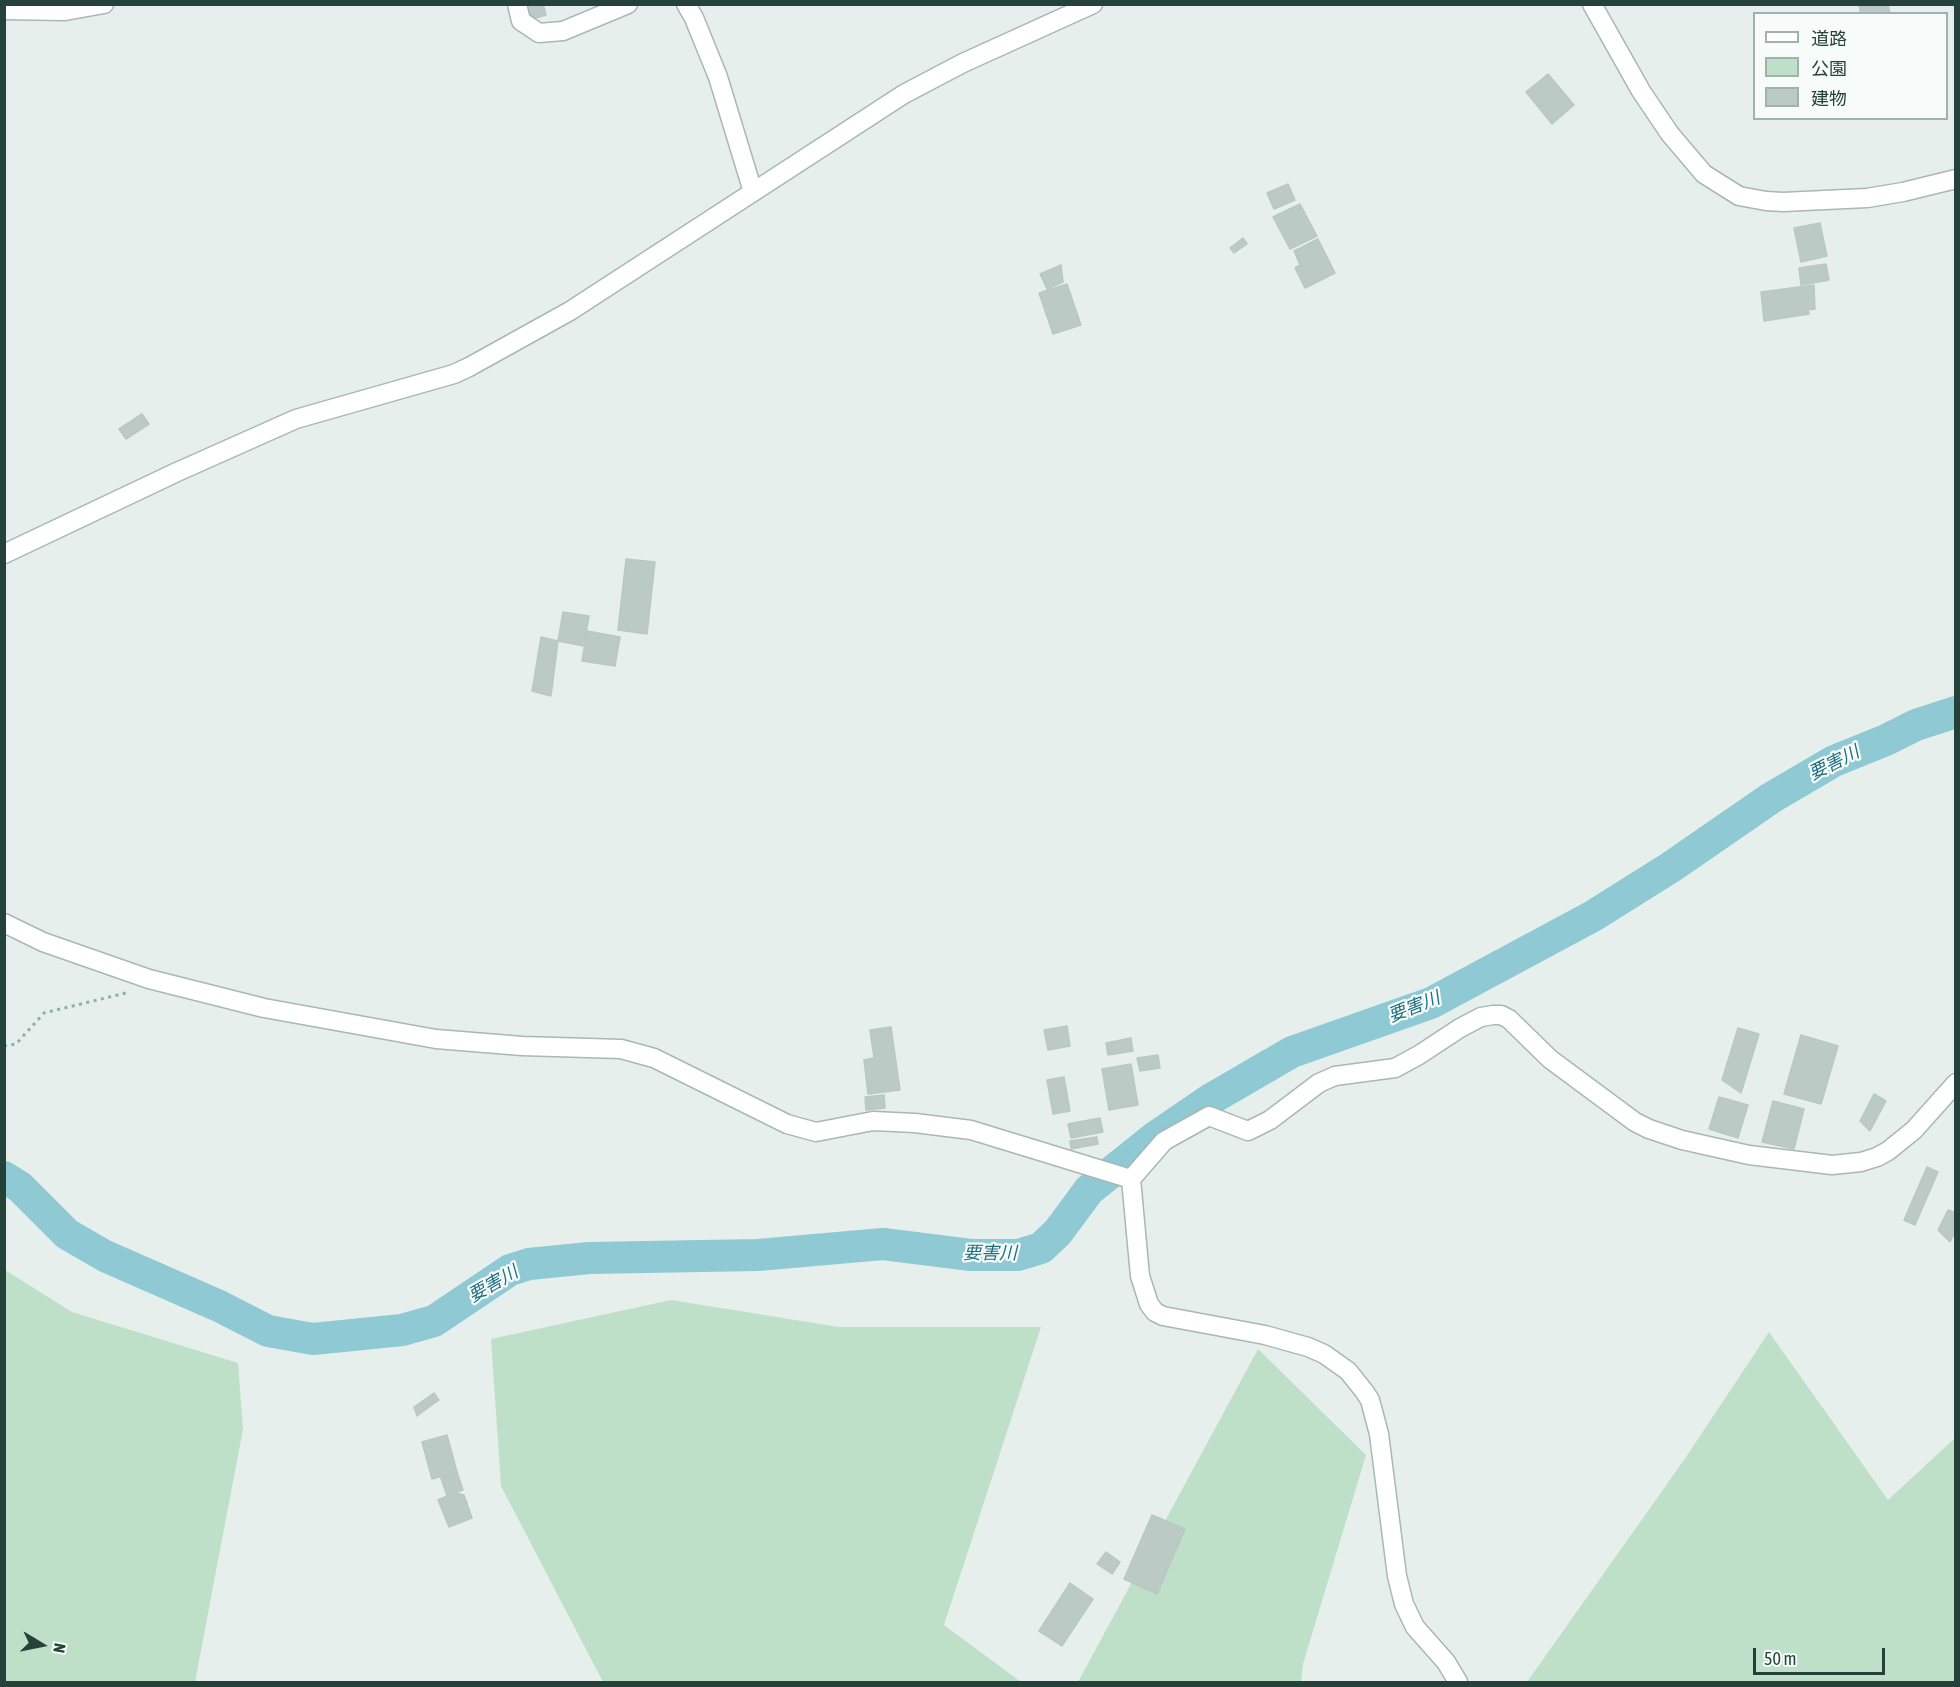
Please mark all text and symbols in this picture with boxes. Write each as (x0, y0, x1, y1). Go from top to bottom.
legend (1753, 12, 1948, 120)
text: 道路 (1811, 28, 1847, 49)
text: 公園 (1811, 58, 1847, 79)
text: 建物 (1811, 88, 1847, 109)
water label: 要害川 (1805, 741, 1863, 785)
water label: 要害川 (1385, 987, 1443, 1027)
water label: 要害川 (963, 1242, 1017, 1264)
water label: 要害川 (464, 1261, 522, 1307)
north arrow (12, 1615, 72, 1675)
scale bar (1756, 1636, 1888, 1674)
text: N (50, 1642, 69, 1654)
text: 50 m (1764, 1648, 1796, 1669)

